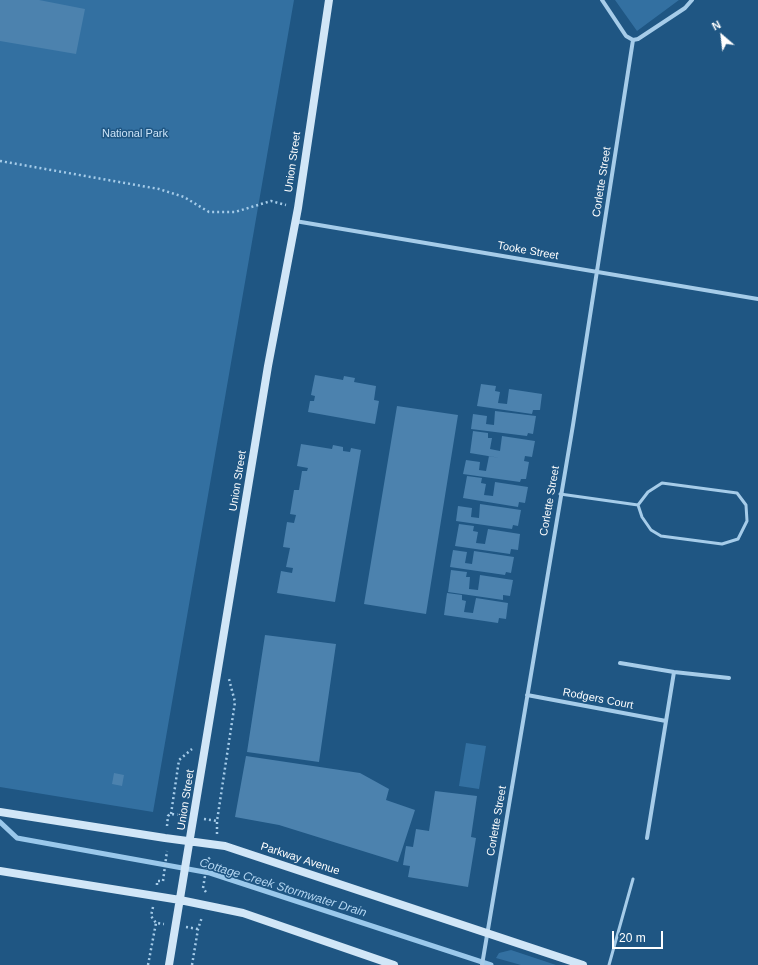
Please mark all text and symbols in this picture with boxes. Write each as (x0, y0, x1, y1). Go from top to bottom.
north arrow (702, 16, 742, 56)
text: N (710, 18, 723, 33)
park label: National Park (102, 127, 168, 141)
street label: Union Street (282, 131, 304, 193)
street label: Corlette Street (590, 146, 614, 218)
street label: Tooke Street (496, 239, 560, 263)
street label: Union Street (227, 450, 249, 512)
street label: Corlette Street (537, 465, 563, 537)
street label: Rodgers Court (562, 686, 634, 712)
street label: Union Street (175, 769, 197, 831)
street label: Corlette Street (484, 785, 510, 857)
street label: Parkway Avenue (259, 840, 341, 878)
water label: Cottage Creek Stormwater Drain (198, 856, 368, 920)
scale bar (614, 923, 665, 949)
text: 20 m (619, 931, 646, 945)

